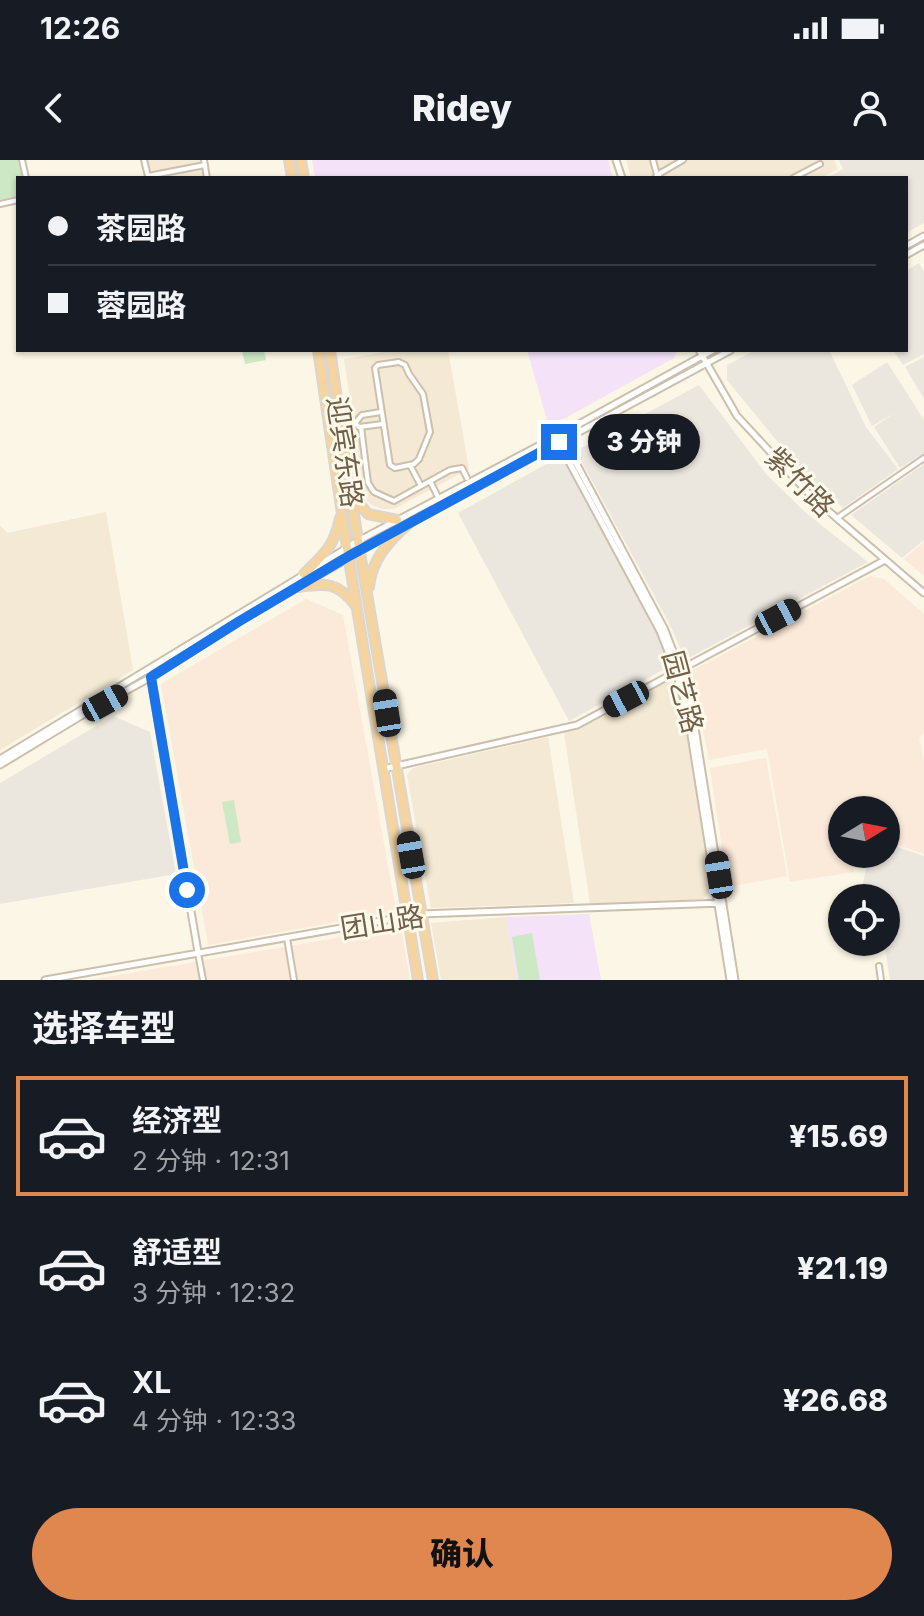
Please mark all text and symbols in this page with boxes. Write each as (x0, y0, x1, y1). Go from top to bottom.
text: 12:26 (40, 10, 120, 46)
icon: back (32, 86, 76, 130)
text: Ridey (412, 86, 512, 130)
icon: person (848, 86, 892, 130)
text: 茶园路 (96, 210, 186, 246)
text: 蓉园路 (96, 287, 186, 323)
street label: 迎宾东路 (320, 394, 370, 510)
callout: 3 分钟 (587, 414, 699, 470)
route end (541, 424, 577, 460)
text: 3 分钟 (607, 426, 681, 457)
street label: 紫竹路 (758, 440, 842, 524)
car (751, 595, 805, 639)
street label: 园艺路 (656, 647, 710, 737)
car (599, 677, 653, 721)
car (78, 681, 132, 725)
car (371, 687, 403, 739)
north arrow (828, 796, 900, 868)
map controls (828, 796, 900, 956)
car (395, 829, 427, 881)
car (703, 849, 735, 901)
route start (169, 872, 205, 908)
button: locate (828, 884, 900, 956)
street label: 团山路 (338, 899, 426, 945)
text: 选择车型 (32, 1006, 176, 1050)
icon: car (36, 1100, 108, 1172)
text: 经济型 (132, 1102, 222, 1138)
text: ¥15.69 (789, 1118, 888, 1154)
text: 2 分钟 · 12:31 (132, 1145, 290, 1176)
icon: car (36, 1232, 108, 1304)
text: 舒适型 (132, 1234, 222, 1270)
text: ¥21.19 (797, 1250, 888, 1286)
text: 3 分钟 · 12:32 (132, 1277, 295, 1308)
icon: car (36, 1364, 108, 1436)
text: XL (132, 1364, 171, 1400)
text: ¥26.68 (783, 1382, 888, 1418)
text: 4 分钟 · 12:33 (132, 1405, 296, 1436)
button: 确认 (32, 1508, 892, 1600)

